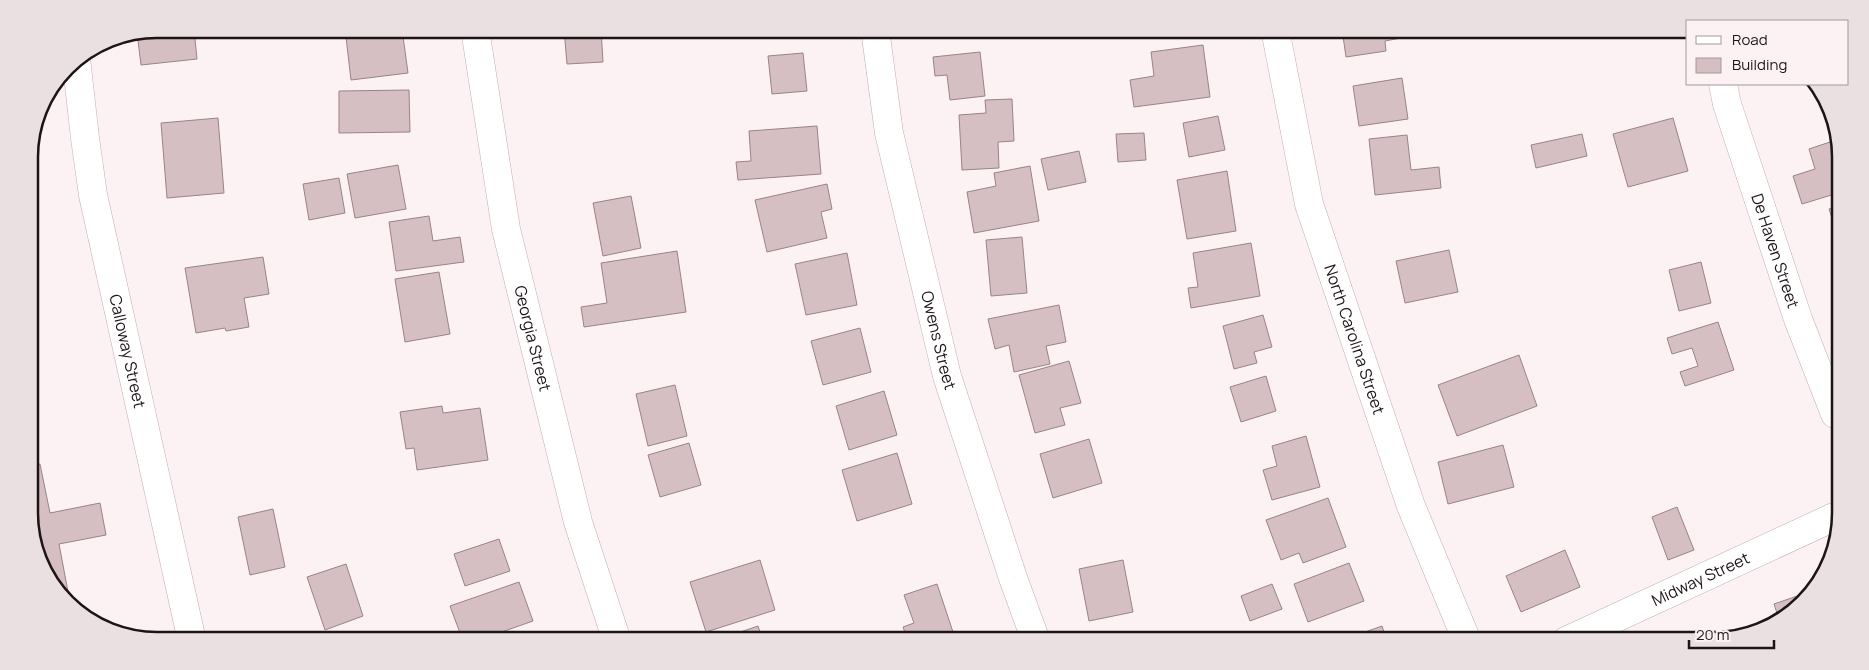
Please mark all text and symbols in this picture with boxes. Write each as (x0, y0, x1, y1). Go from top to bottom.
legend (1686, 20, 1849, 85)
text: Road (1732, 29, 1768, 50)
text: Building (1732, 54, 1787, 75)
street label: De Haven Street (1746, 191, 1805, 311)
street label: North Carolina Street (1319, 261, 1390, 417)
street label: Georgia Street (509, 283, 556, 393)
street label: Owens Street (916, 289, 962, 392)
street label: Calloway Street (104, 292, 151, 410)
street label: Midway Street (1648, 547, 1753, 611)
scale bar (1689, 618, 1774, 650)
text: 20 m (1696, 624, 1729, 645)

